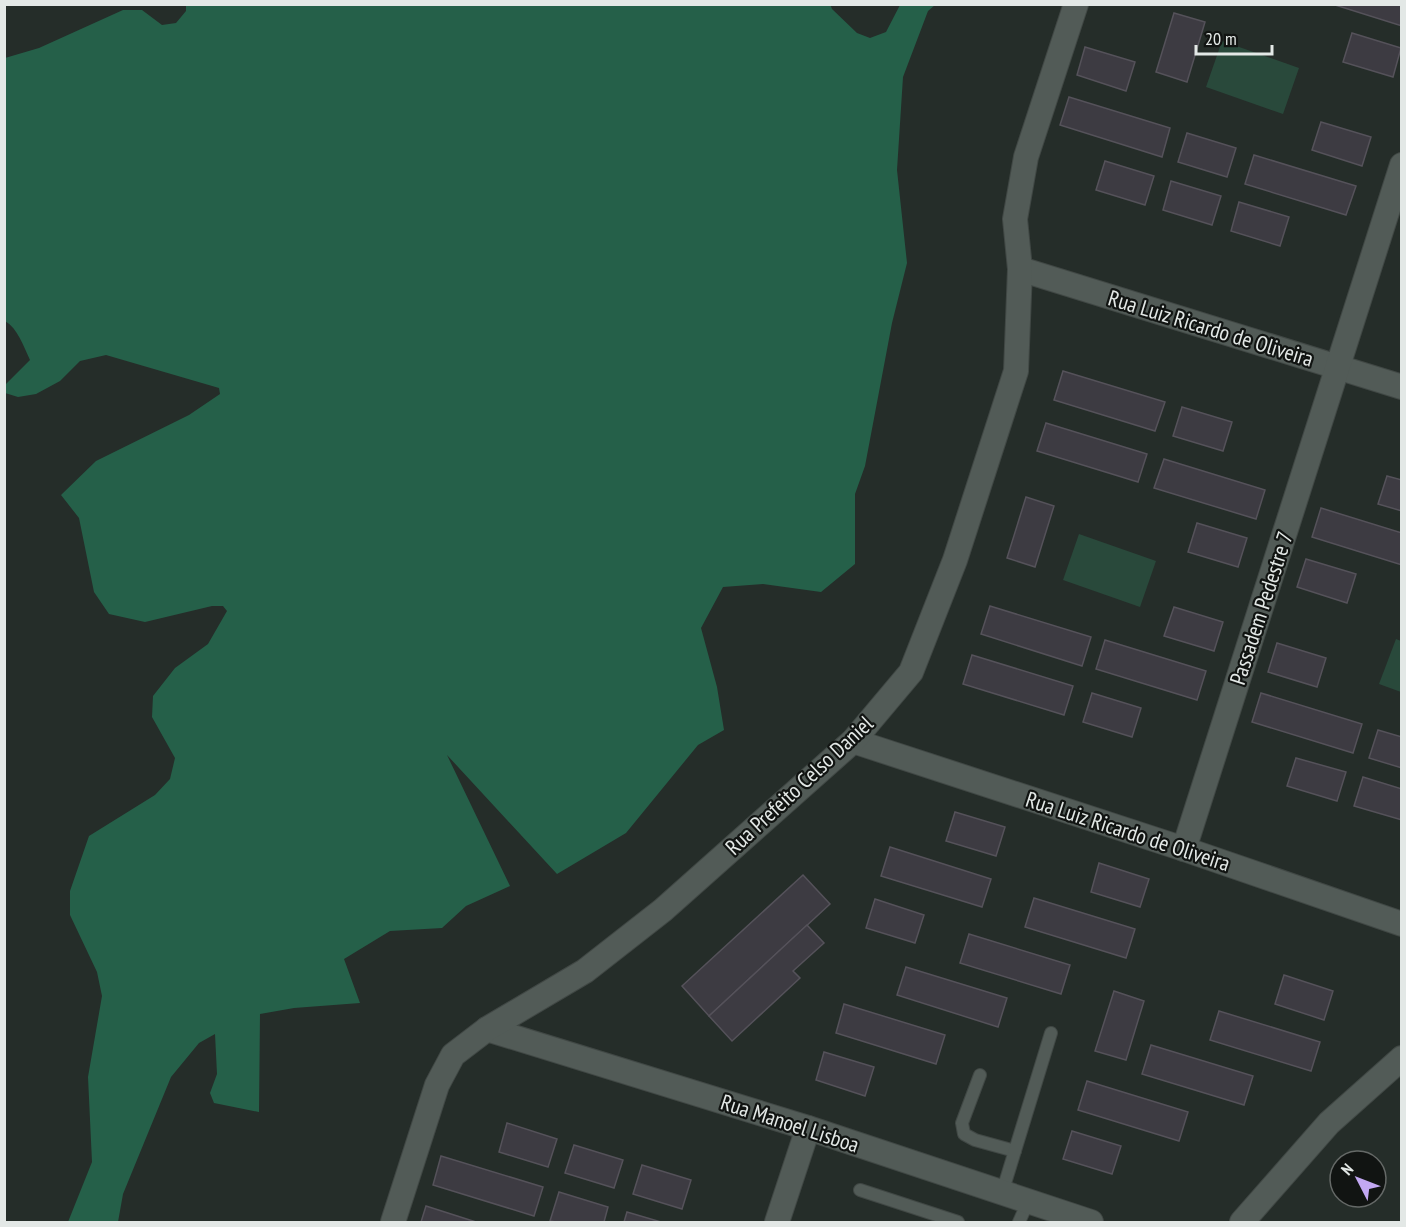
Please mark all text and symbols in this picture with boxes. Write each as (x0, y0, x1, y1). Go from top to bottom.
scale bar (1196, 18, 1272, 56)
text: 20 m (1205, 27, 1237, 50)
street label: Rua Luiz Ricardo de Oliveira (1105, 283, 1317, 373)
street label: Passadem Pedestre 7 (1223, 528, 1299, 688)
street label: Rua Prefeito Celso Daniel (719, 709, 879, 861)
street label: Rua Luiz Ricardo de Oliveira (1022, 785, 1234, 877)
street label: Rua Manoel Lisboa (717, 1087, 863, 1159)
north arrow (1328, 1149, 1388, 1209)
text: N (1337, 1159, 1357, 1179)

